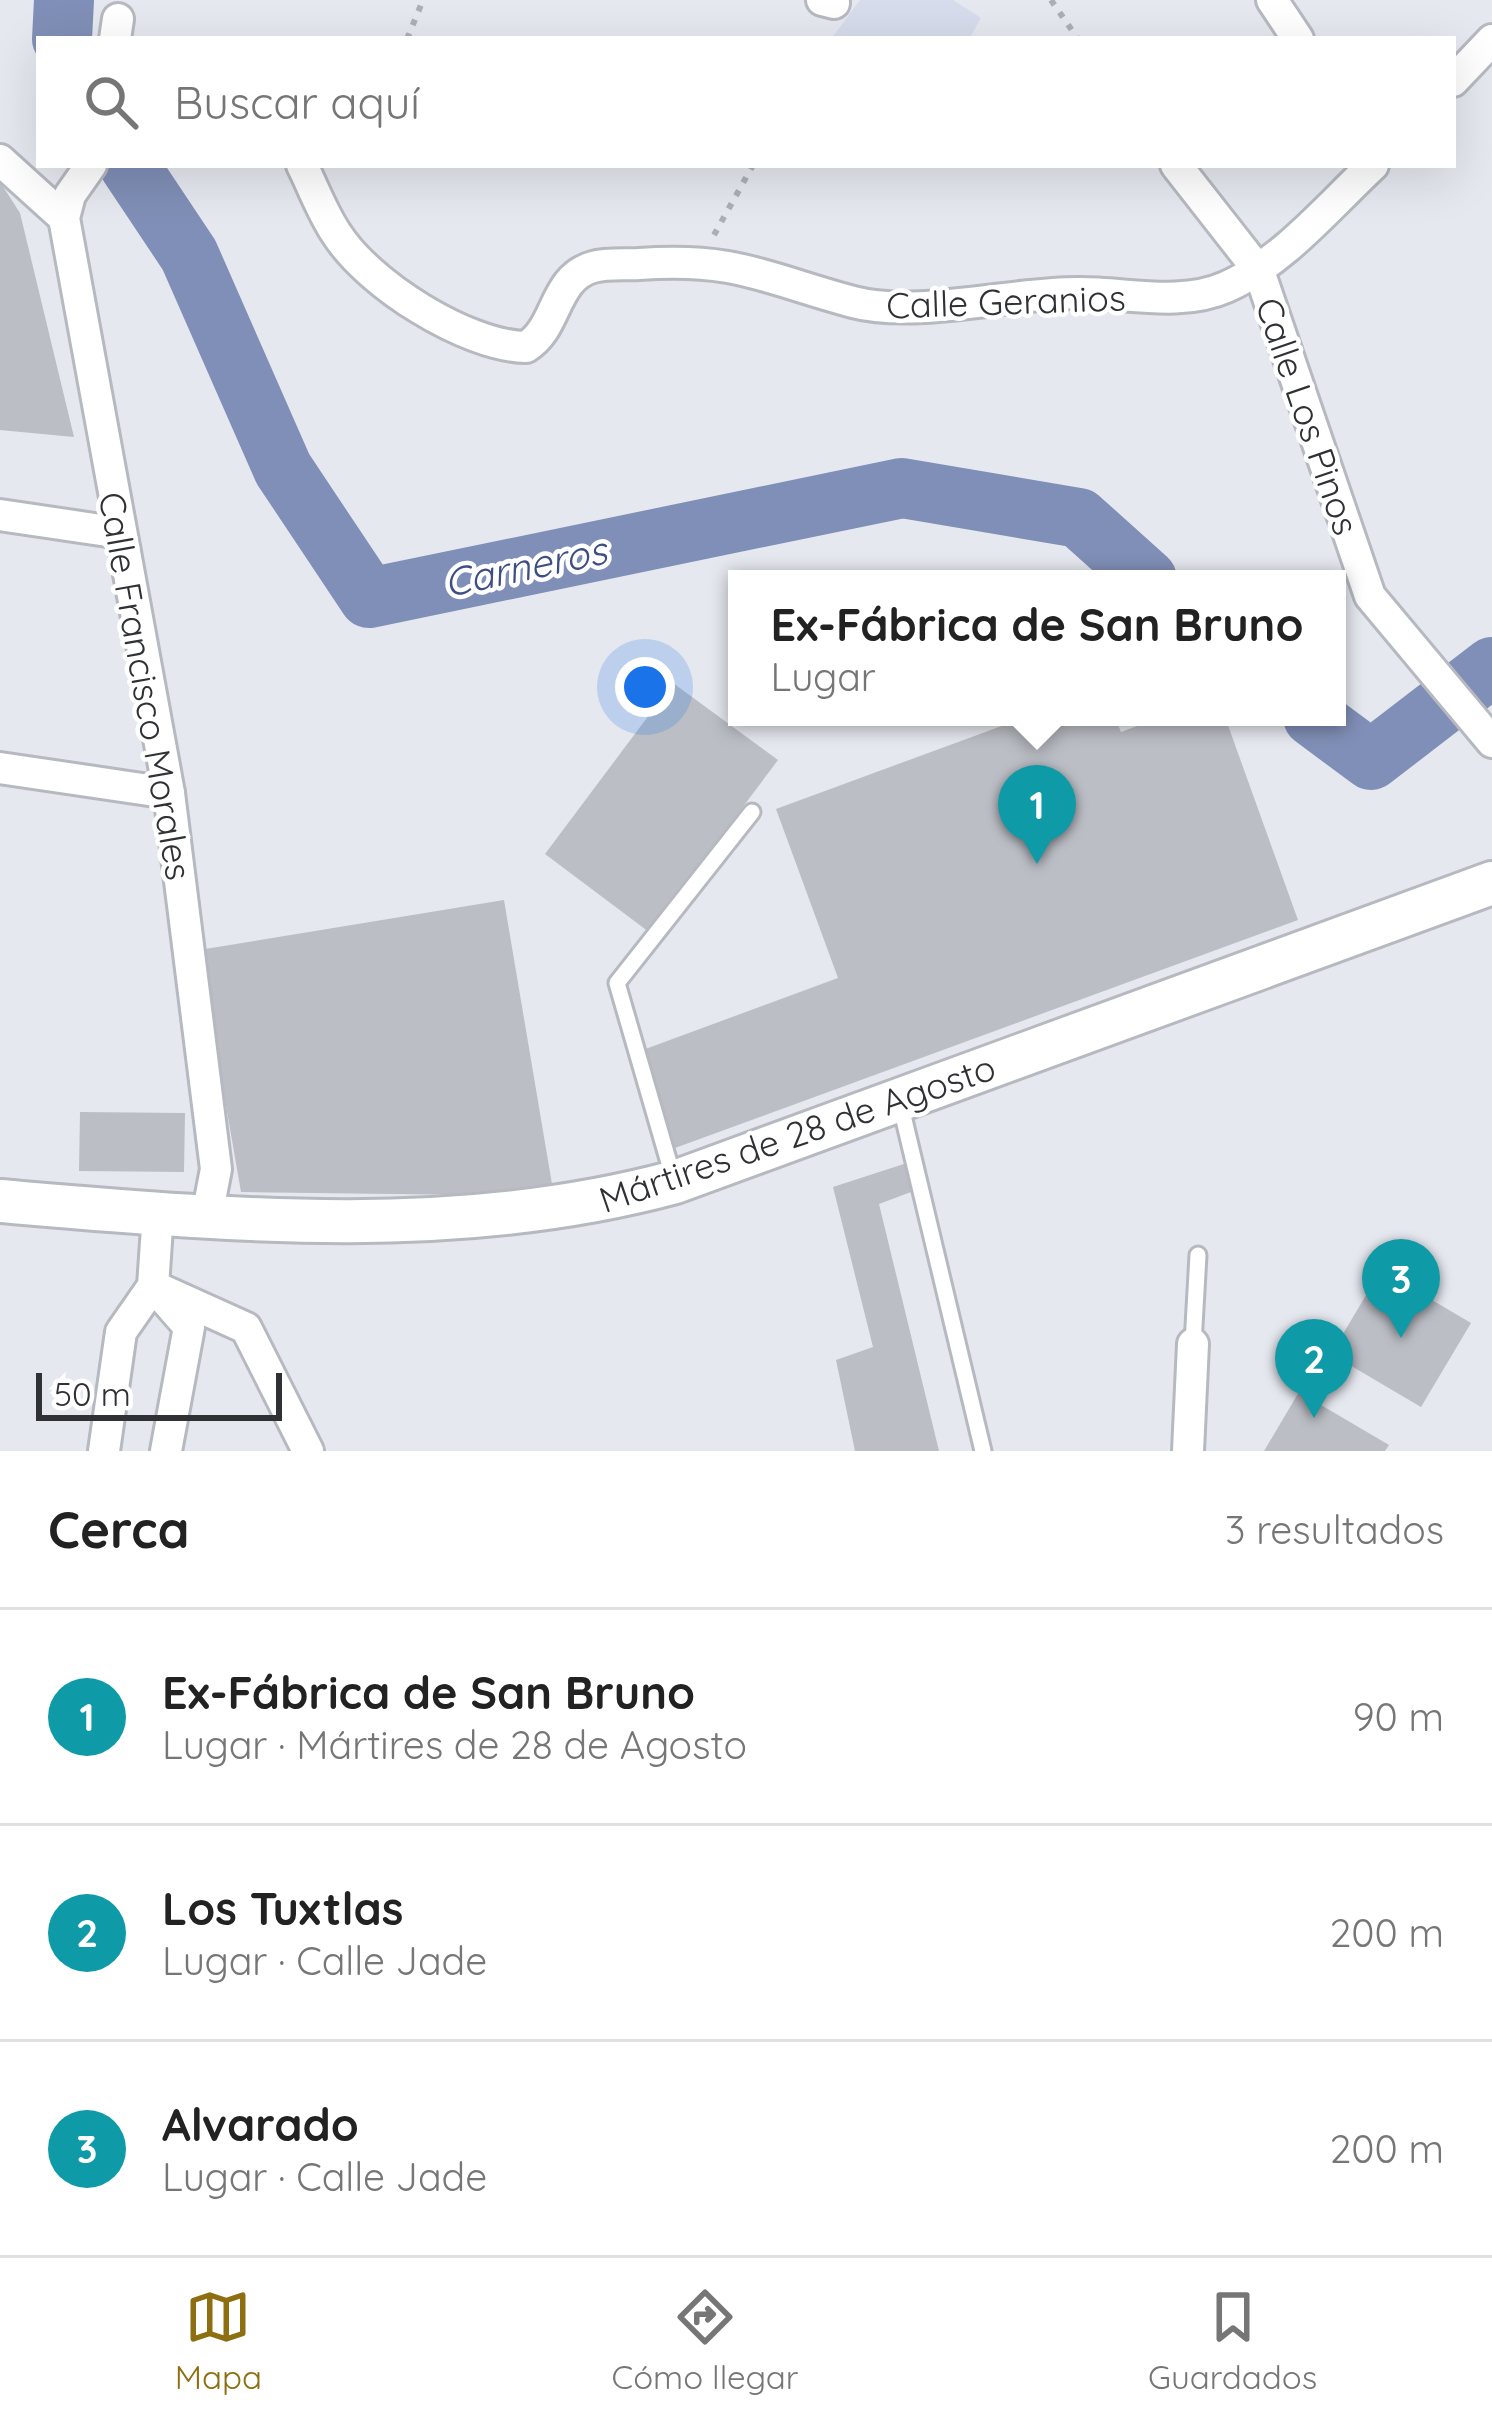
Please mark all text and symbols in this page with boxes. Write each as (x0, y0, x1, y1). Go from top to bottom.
search box (36, 36, 1456, 168)
icon: search (78, 69, 144, 135)
text: Buscar aquí (174, 74, 420, 130)
street label: Calle Geranios (886, 274, 1126, 328)
street label: Calle Los Pinos (1246, 291, 1370, 541)
street label: Calle Francisco Morales (90, 489, 202, 883)
water label: Carneros (439, 524, 613, 607)
popup (728, 570, 1346, 726)
text: Ex-Fábrica de San Bruno (770, 596, 1304, 652)
text: Lugar (770, 652, 876, 701)
your location (615, 657, 675, 717)
pin: 1 (998, 765, 1076, 864)
street label: Mártires de 28 de Agosto (593, 1044, 1001, 1222)
pin: 3 (1362, 1239, 1440, 1338)
pin: 2 (1275, 1319, 1353, 1418)
scale bar (36, 1367, 282, 1420)
text: 50 m (54, 1373, 131, 1414)
text: Cerca (48, 1497, 190, 1561)
text: 3 resultados (1225, 1505, 1444, 1554)
text: Ex-Fábrica de San Bruno (162, 1664, 695, 1720)
text: 1 (79, 1692, 95, 1741)
text: 90 m (1353, 1692, 1444, 1741)
text: Lugar · Mártires de 28 de Agosto (162, 1720, 747, 1769)
text: Los Tuxtlas (162, 1880, 404, 1936)
text: 2 (76, 1908, 98, 1957)
text: 200 m (1330, 1908, 1444, 1957)
text: Lugar · Calle Jade (162, 1936, 487, 1985)
text: Alvarado (162, 2096, 359, 2152)
text: 3 (77, 2124, 97, 2173)
text: 200 m (1330, 2124, 1444, 2173)
text: Lugar · Calle Jade (162, 2152, 487, 2201)
tab: Mapa (175, 2284, 262, 2397)
tab: Cómo llegar (612, 2284, 799, 2397)
tab: Guardados (1148, 2284, 1317, 2397)

